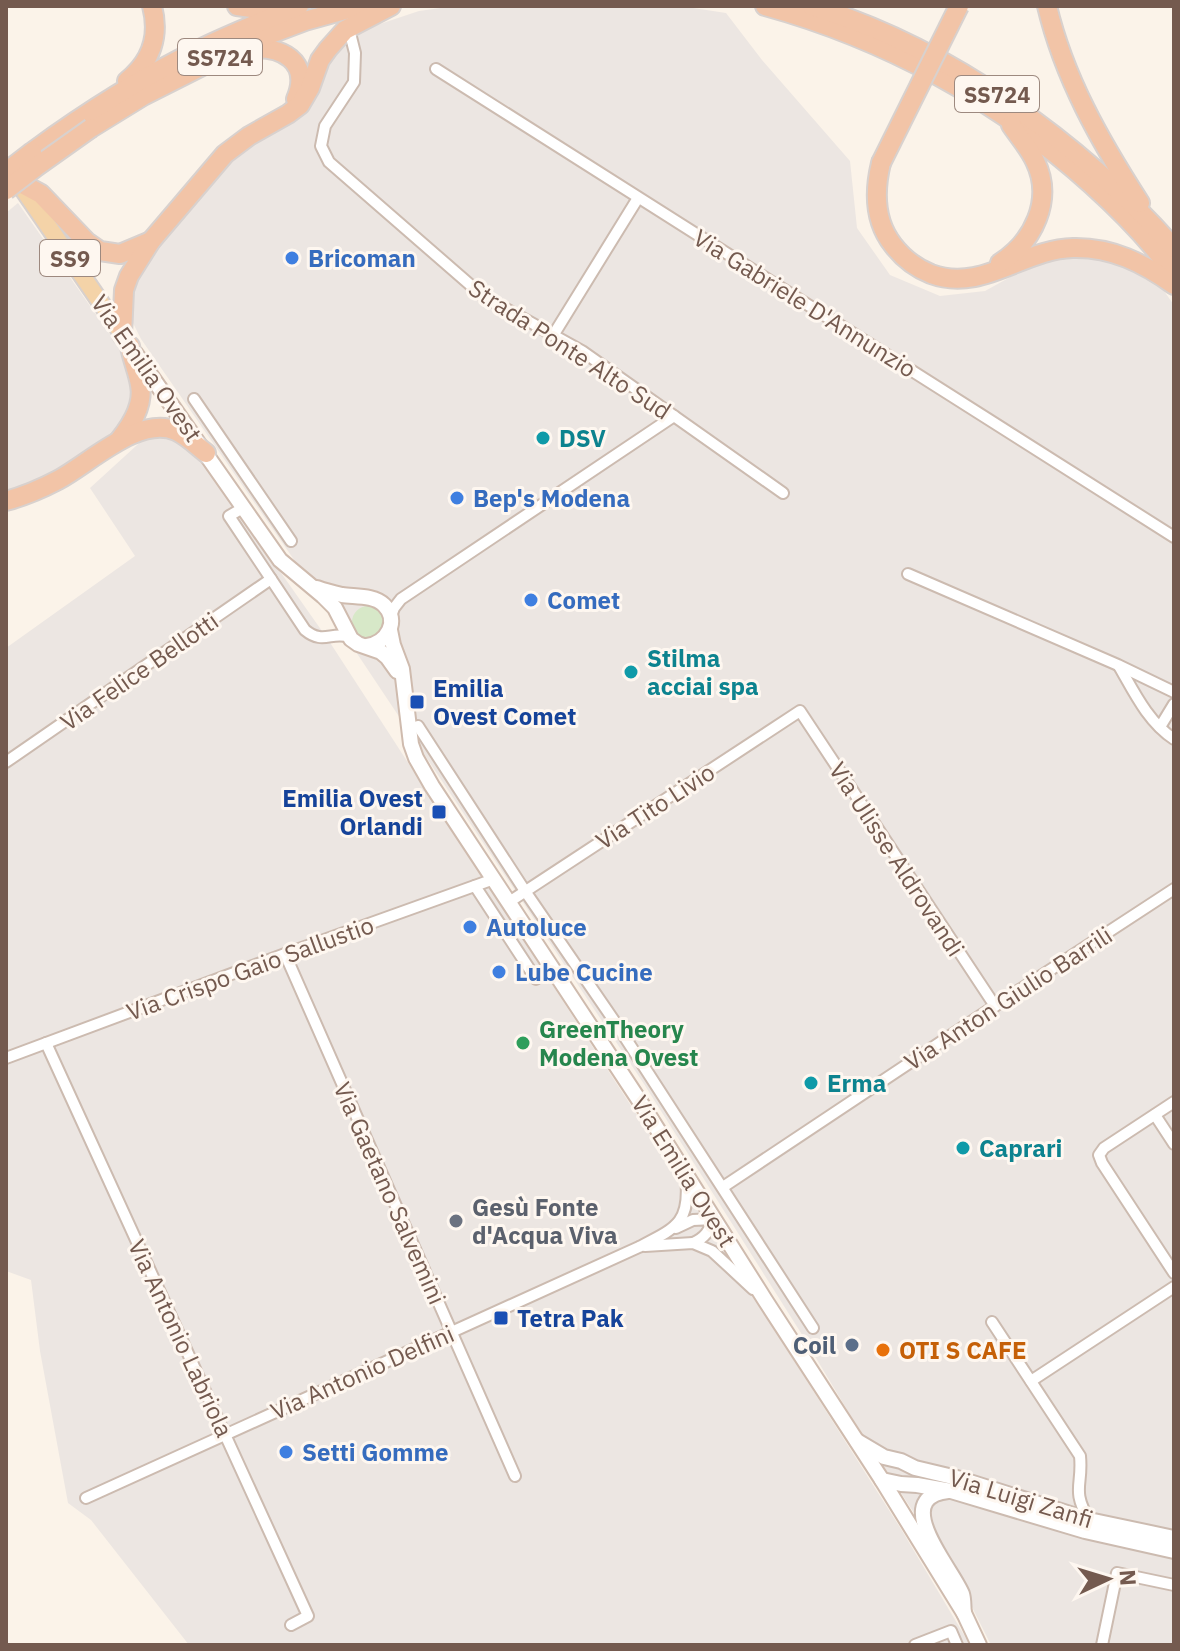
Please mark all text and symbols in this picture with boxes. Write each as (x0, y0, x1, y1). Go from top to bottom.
road number: SS724 (178, 39, 262, 75)
road number: SS724 (955, 76, 1039, 112)
street label: Via Gabriele D'Annunzio (688, 221, 922, 385)
road number: SS9 (40, 240, 100, 276)
place label: Bricoman (308, 242, 416, 274)
marker: Bricoman (283, 249, 301, 267)
street label: Strada Ponte Alto Sud (463, 271, 677, 427)
street label: Via Emilia Ovest (84, 288, 210, 448)
place label: DSV (559, 422, 606, 454)
marker: DSV (534, 429, 552, 447)
place label: Bep's Modena (473, 482, 630, 514)
marker: Bep's Modena (448, 489, 466, 507)
place label: Comet (547, 584, 620, 616)
marker: Comet (522, 591, 540, 609)
street label: Via Felice Bellotti (54, 604, 224, 738)
place label: Stilma acciai spa (647, 642, 759, 702)
marker: Stilma acciai spa (622, 663, 640, 681)
place label: Emilia Ovest Comet (433, 672, 576, 732)
marker: Emilia Ovest Comet (408, 693, 426, 711)
street label: Via Tito Livio (589, 756, 721, 856)
street label: Via Ulisse Aldrovandi (822, 756, 972, 962)
place label: Emilia Ovest Orlandi (282, 782, 423, 842)
marker: Emilia Ovest Orlandi (430, 803, 448, 821)
street label: Via Crispo Gaio Sallustio (122, 908, 378, 1028)
place label: Autoluce (486, 911, 587, 943)
marker: Autoluce (461, 918, 479, 936)
street label: Via Anton Giulio Barrili (898, 919, 1118, 1077)
place label: Lube Cucine (515, 956, 653, 988)
marker: Lube Cucine (490, 963, 508, 981)
place label: GreenTheory Modena Ovest (539, 1013, 698, 1073)
marker: GreenTheory Modena Ovest (514, 1034, 532, 1052)
place label: Erma (827, 1067, 886, 1099)
marker: Erma (802, 1074, 820, 1092)
street label: Via Gaetano Salvemini (327, 1077, 453, 1309)
street label: Via Emilia Ovest (625, 1089, 743, 1253)
place label: Caprari (979, 1132, 1062, 1164)
marker: Caprari (954, 1139, 972, 1157)
place label: Gesù Fonte d'Acqua Viva (472, 1191, 618, 1251)
marker: Gesù Fonte d'Acqua Viva (447, 1212, 465, 1230)
street label: Via Antonio Labriola (121, 1234, 241, 1442)
place label: Tetra Pak (517, 1302, 624, 1334)
marker: Tetra Pak (492, 1309, 510, 1327)
street label: Via Antonio Delfini (265, 1317, 459, 1427)
place label: Coil (793, 1329, 836, 1361)
place label: OTI S CAFE (899, 1334, 1027, 1366)
marker: Coil (843, 1336, 861, 1354)
marker: OTI S CAFE (874, 1341, 892, 1359)
place label: Setti Gomme (302, 1436, 448, 1468)
marker: Setti Gomme (277, 1443, 295, 1461)
street label: Via Luigi Zanfi (945, 1461, 1097, 1535)
north arrow (1068, 1539, 1148, 1619)
text: N (1113, 1569, 1143, 1587)

